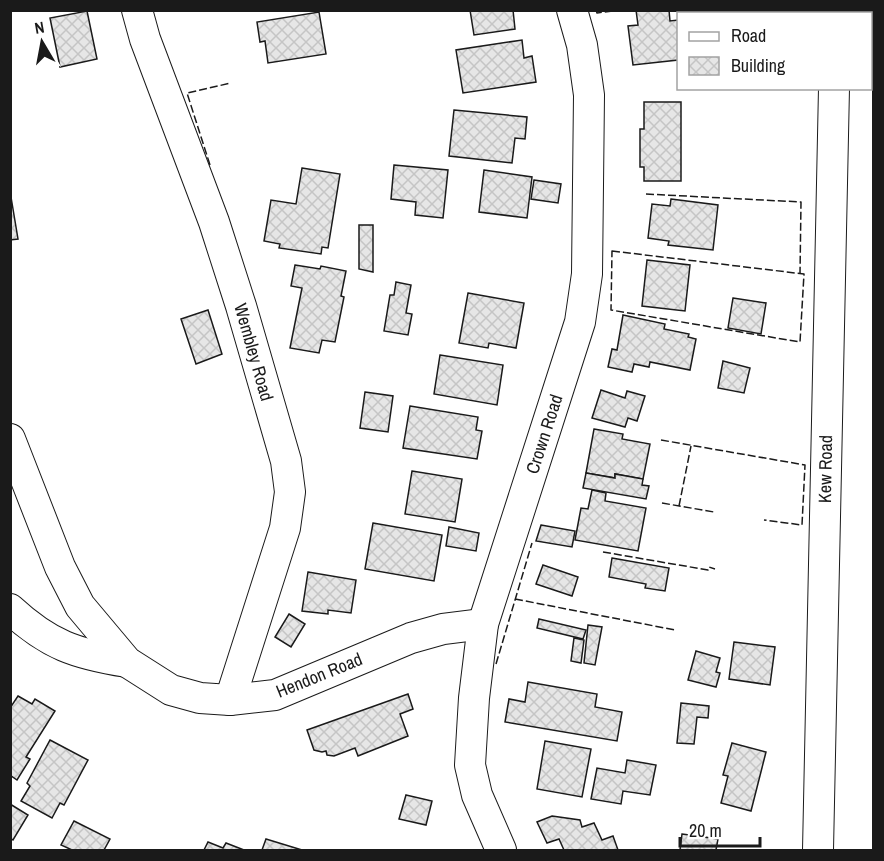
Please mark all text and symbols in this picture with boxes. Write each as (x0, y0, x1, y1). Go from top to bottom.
north arrow (12, 12, 72, 72)
legend (677, 12, 872, 90)
text: N (33, 16, 46, 39)
text: Road (731, 23, 766, 48)
text: Building (731, 53, 786, 78)
street label: Wembley Road (228, 300, 280, 404)
street label: Crown Road (519, 391, 569, 477)
street label: Kew Road (812, 435, 838, 503)
street label: Hendon Road (272, 646, 366, 704)
scale bar (680, 810, 760, 848)
text: 20 m (689, 818, 722, 843)

